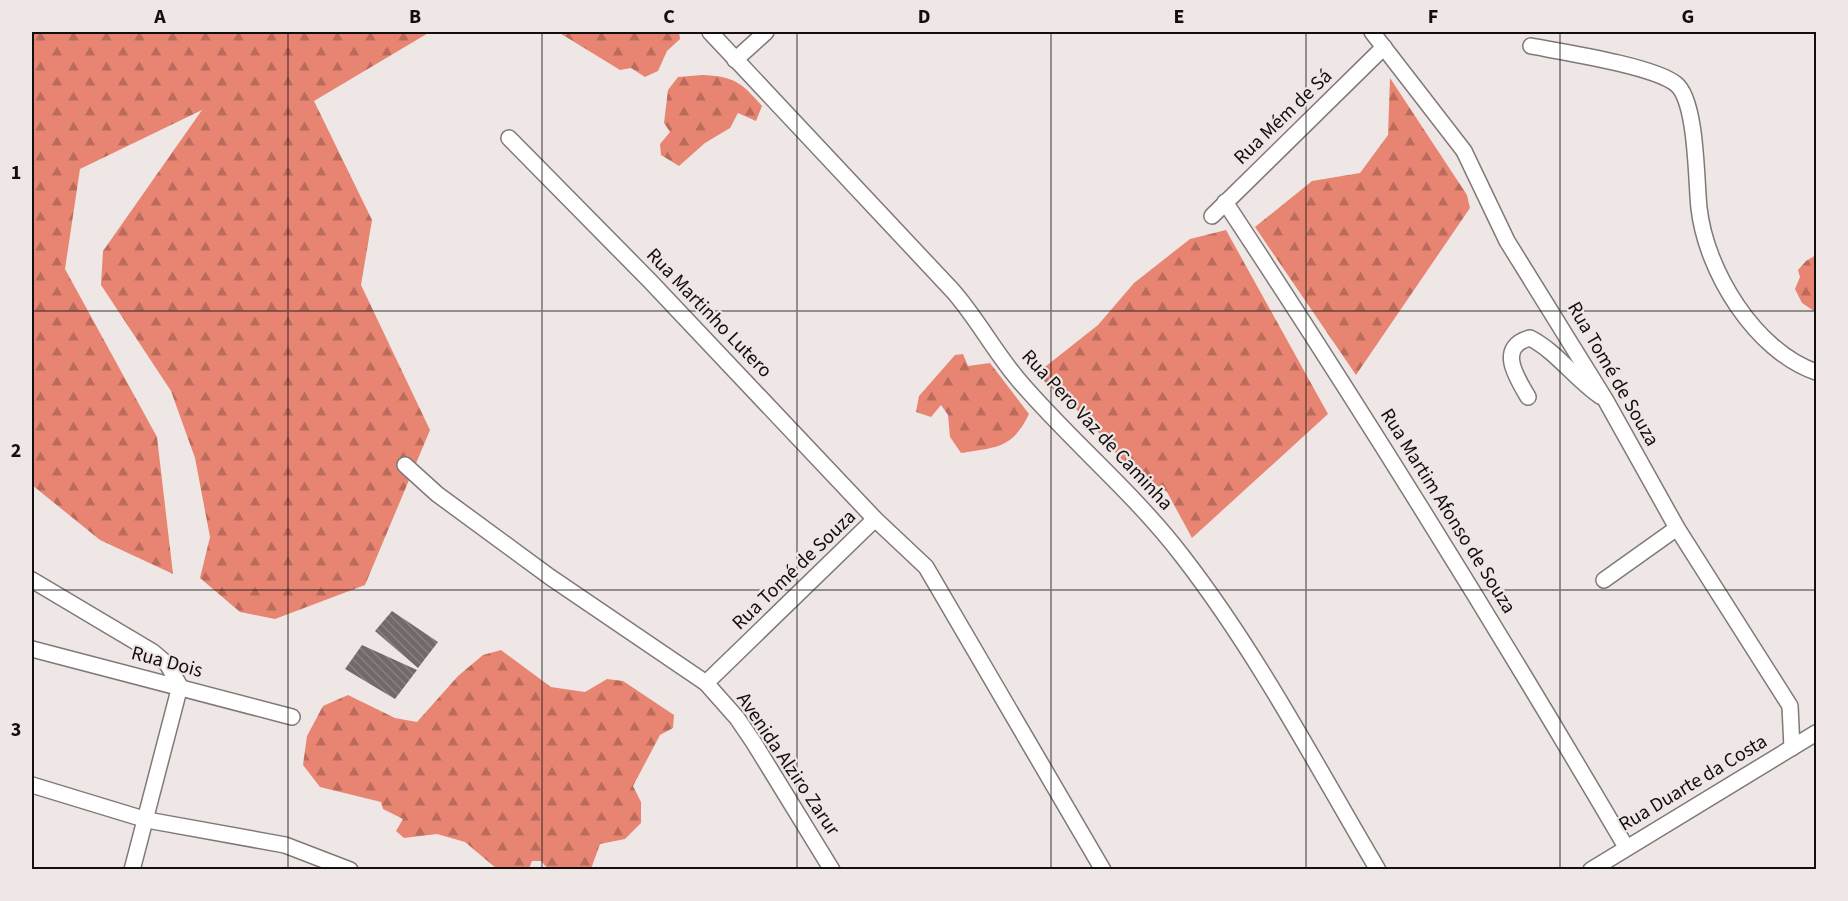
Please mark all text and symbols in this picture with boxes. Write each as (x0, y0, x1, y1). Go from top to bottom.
text: A (153, 3, 166, 31)
text: B (409, 3, 421, 31)
text: C (663, 3, 675, 31)
text: D (918, 3, 930, 31)
text: E (1174, 3, 1184, 31)
text: F (1428, 3, 1438, 31)
text: G (1682, 3, 1694, 31)
street label: Rua Mém de Sá (1228, 63, 1338, 171)
text: 1 (11, 159, 21, 187)
street label: Rua Martinho Lutero (640, 242, 778, 384)
street label: Rua Tomé de Souza (1560, 297, 1666, 451)
street label: Rua Pero Vaz de Caminha (1015, 343, 1179, 517)
street label: Rua Martim Afonso de Souza (1373, 403, 1523, 619)
text: 2 (11, 437, 21, 465)
street label: Rua Tomé de Souza (726, 503, 862, 637)
street label: Rua Dois (128, 639, 206, 685)
street label: Avenida Alziro Zarur (730, 687, 846, 841)
text: 3 (11, 716, 21, 744)
street label: Rua Duarte da Costa (1613, 728, 1773, 838)

